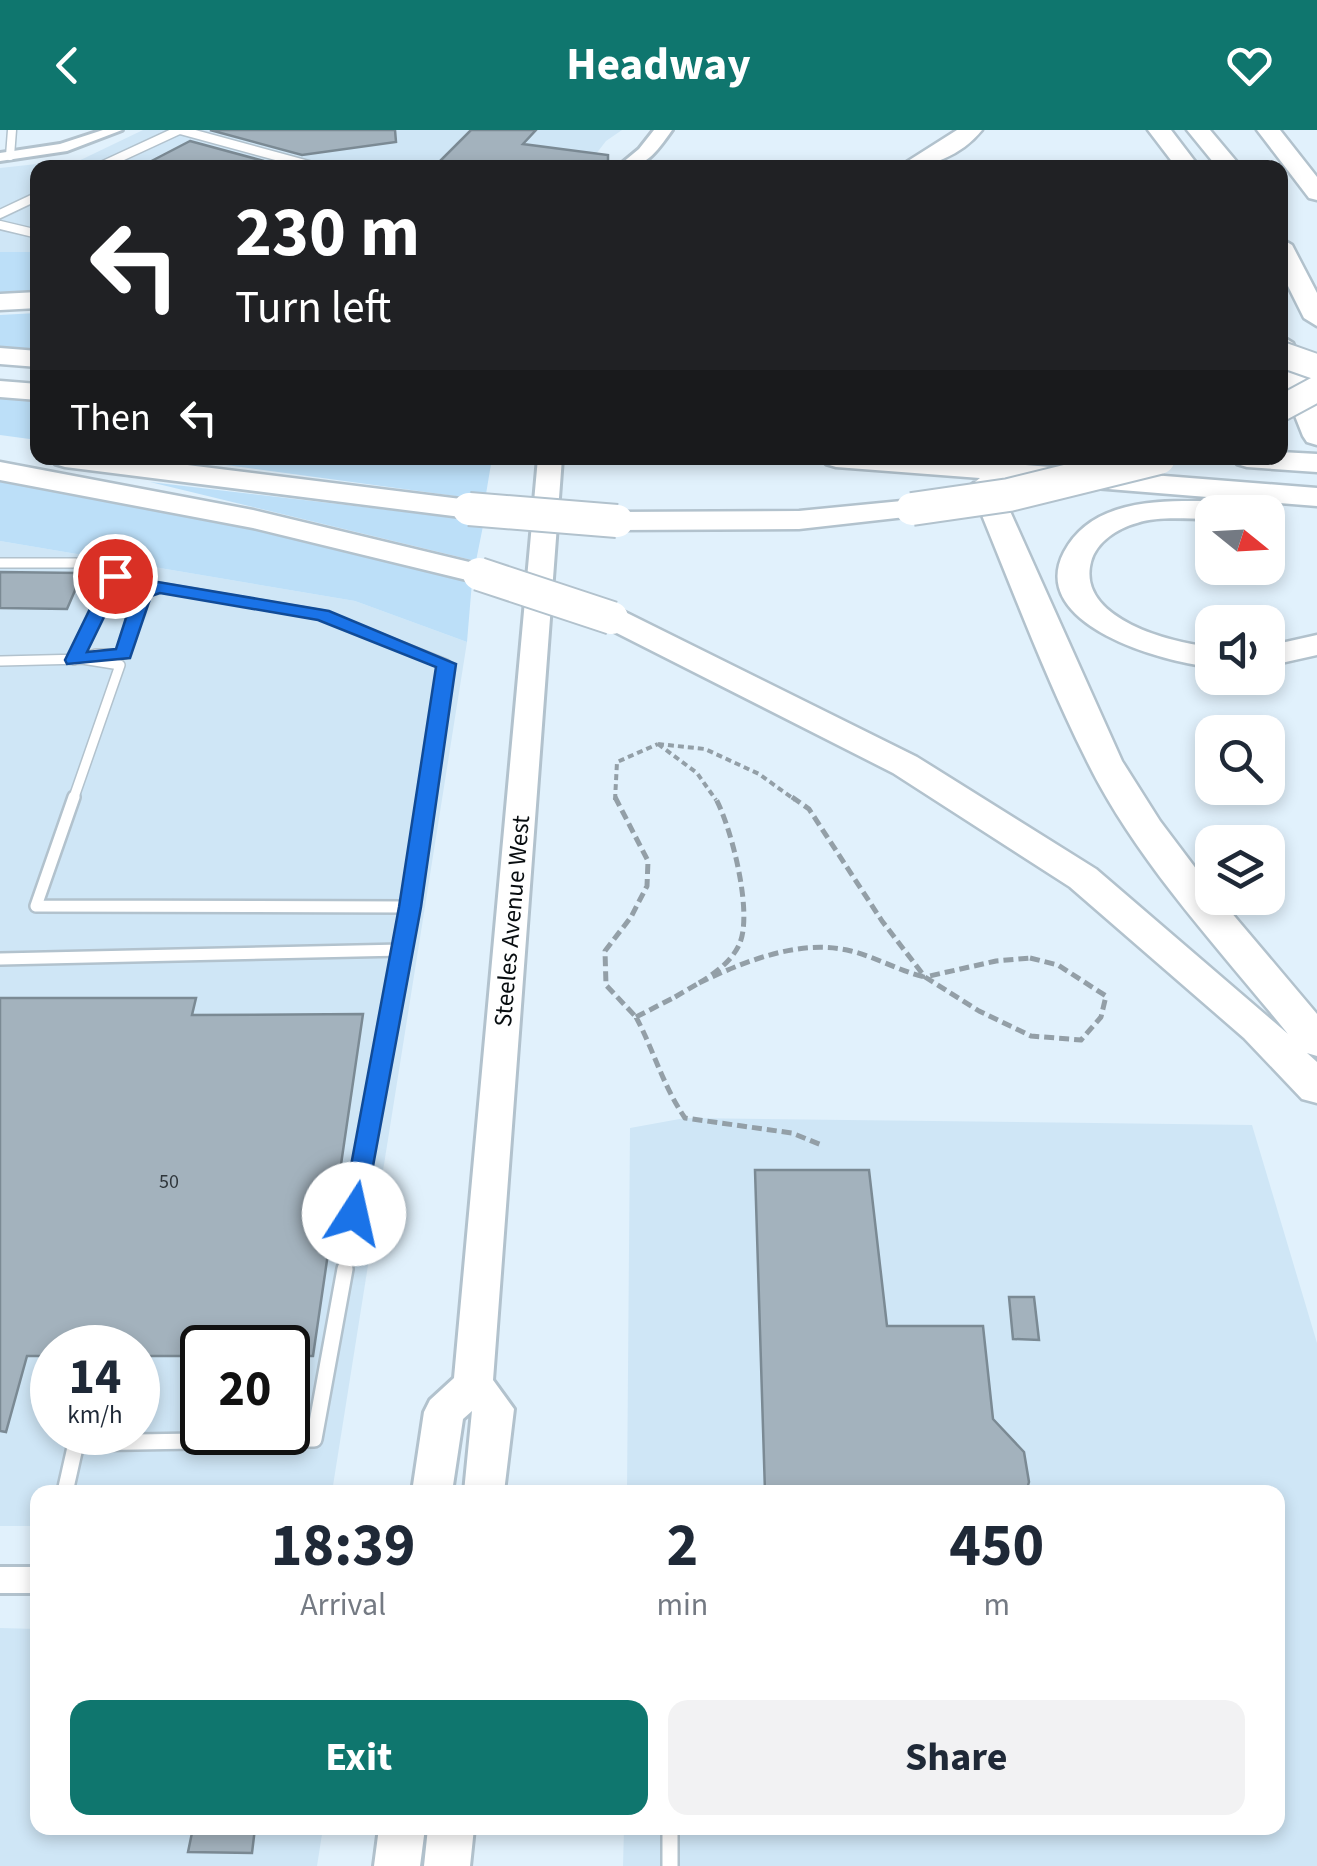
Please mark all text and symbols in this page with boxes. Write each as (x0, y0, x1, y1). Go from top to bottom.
text: Headway (566, 33, 751, 97)
icon: back (40, 38, 95, 93)
icon: heart (1222, 38, 1277, 93)
text: 230 m (235, 183, 420, 283)
icon: left (70, 200, 200, 330)
text: Turn left (235, 276, 391, 340)
icon: left (171, 390, 226, 445)
text: Then (70, 391, 151, 445)
north arrow (1195, 495, 1285, 585)
map controls (1195, 495, 1285, 915)
pin (73, 534, 158, 619)
icon: arrive (88, 549, 143, 604)
button: sound (1195, 605, 1285, 695)
button: search (1195, 715, 1285, 805)
street label: Steeles Avenue West (485, 813, 539, 1028)
button: layers (1195, 825, 1285, 915)
position arrow (302, 1162, 406, 1266)
house number: 50 (159, 1168, 179, 1196)
speed limit sign: 20 (180, 1325, 310, 1455)
text: 14 (69, 1342, 121, 1413)
text: km/h (67, 1397, 123, 1433)
text: 18:39 (271, 1504, 416, 1589)
text: 2 (667, 1504, 698, 1589)
text: 450 (949, 1504, 1044, 1589)
text: Arrival (300, 1582, 386, 1628)
text: min (656, 1582, 708, 1628)
text: m (983, 1582, 1010, 1628)
button: Exit (70, 1700, 648, 1815)
button: Share (668, 1700, 1245, 1815)

